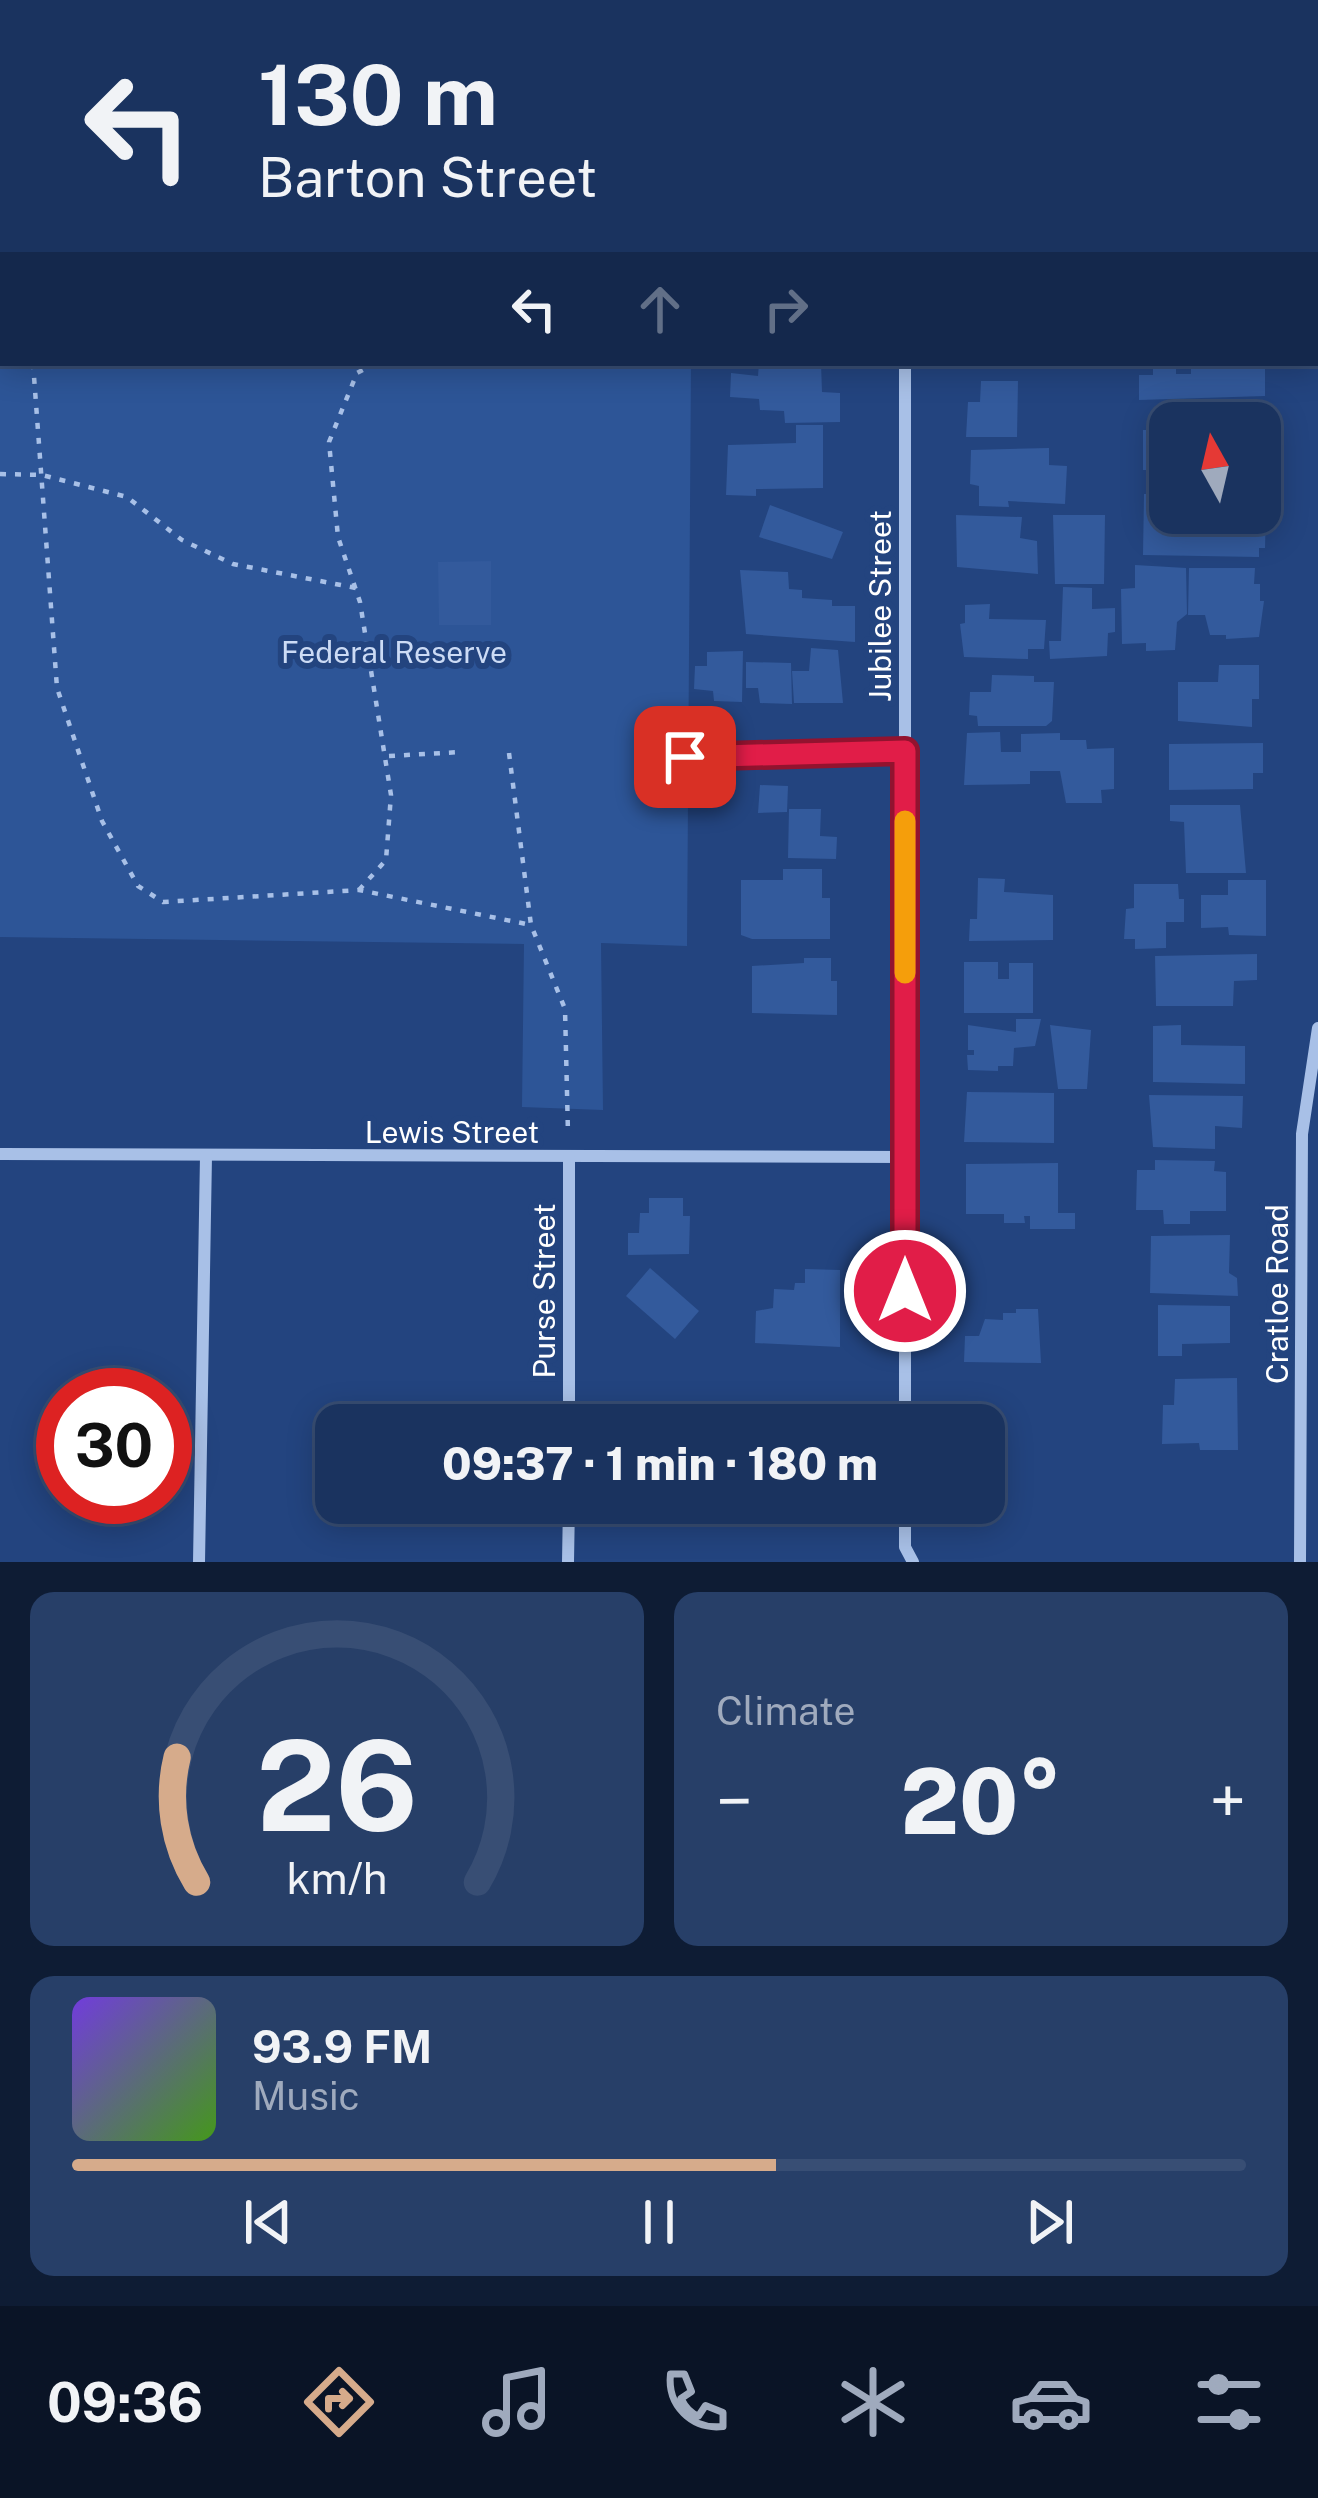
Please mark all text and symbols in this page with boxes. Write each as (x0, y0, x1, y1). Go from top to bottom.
text: 130 m (258, 45, 498, 144)
icon: left (60, 48, 216, 204)
text: Barton Street (258, 146, 597, 209)
icon: left (501, 276, 567, 342)
icon: ahead (627, 276, 693, 342)
icon: right (753, 276, 819, 342)
north arrow (1149, 402, 1281, 534)
map controls (1149, 402, 1281, 534)
street label: Jubilee Street (862, 510, 898, 702)
park label: Federal Reserve (281, 634, 507, 670)
pin (634, 706, 736, 808)
icon: arrive (652, 724, 718, 790)
street label: Lewis Street (365, 1114, 539, 1150)
street label: Purse Street (526, 1203, 562, 1379)
street label: Cratloe Road (1259, 1204, 1295, 1384)
position arrow (842, 1228, 968, 1354)
speed limit sign: 30 (36, 1368, 192, 1524)
text: 09:37 · 1 min · 180 m (442, 1437, 878, 1490)
text: Climate (716, 1688, 856, 1734)
text: 26 (256, 1712, 418, 1859)
text: 20° (900, 1748, 1062, 1854)
text: − (716, 1762, 753, 1840)
text: + (1209, 1762, 1246, 1840)
text: km/h (287, 1853, 387, 1904)
text: 93.9 FM (252, 2020, 432, 2073)
text: Music (252, 2073, 360, 2119)
icon: previous (235, 2189, 301, 2255)
icon: pause (626, 2189, 692, 2255)
icon: next (1017, 2189, 1083, 2255)
icon: directions (297, 2360, 381, 2444)
icon: music (475, 2360, 559, 2444)
icon: phone (653, 2360, 737, 2444)
icon: climate (831, 2360, 915, 2444)
icon: car (1009, 2360, 1093, 2444)
icon: filters (1187, 2360, 1271, 2444)
text: 09:36 (47, 2371, 203, 2434)

